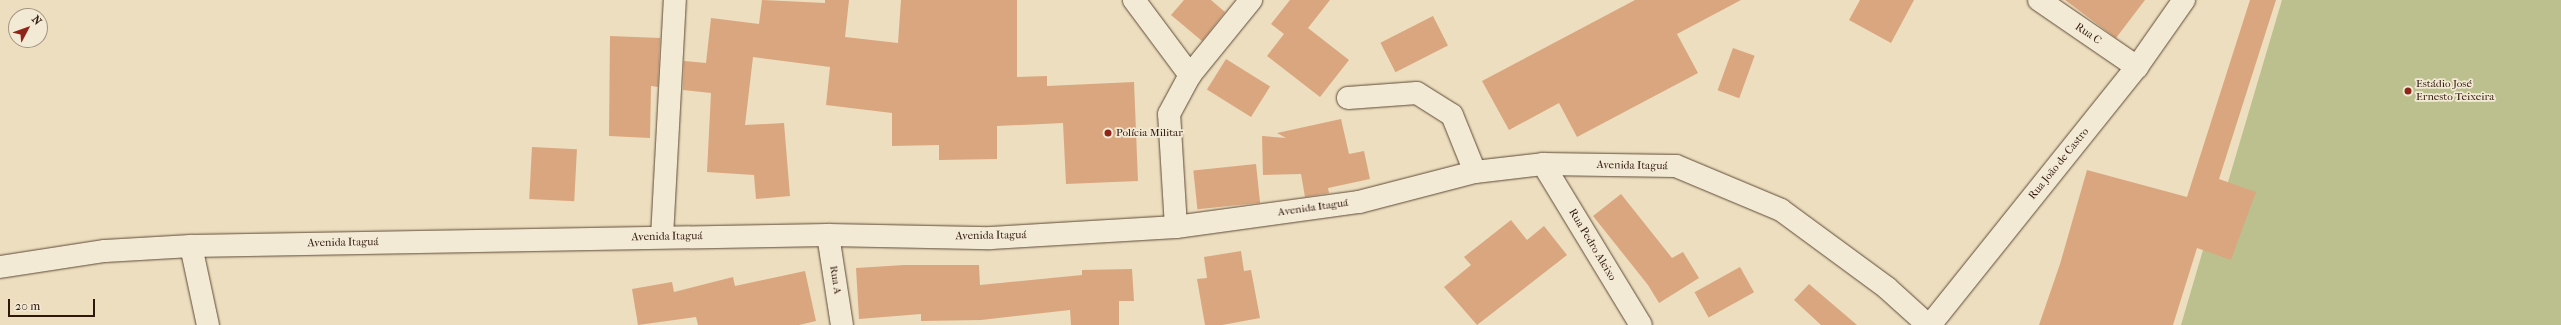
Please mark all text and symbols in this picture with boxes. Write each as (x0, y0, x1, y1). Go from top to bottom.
north arrow (8, 8, 48, 48)
text: N (29, 13, 44, 28)
street label: Rua C (2072, 20, 2104, 48)
place label: Estádio José Ernesto Teixeira (2416, 78, 2494, 104)
marker: Estádio José Ernesto Teixeira (2403, 86, 2413, 96)
street label: Rua João de Castro (2026, 125, 2092, 203)
place label: Polícia Militar (1116, 126, 1183, 140)
marker: Polícia Militar (1103, 128, 1113, 138)
street label: Avenida Itaguá (1596, 159, 1668, 173)
street label: Avenida Itaguá (1277, 197, 1349, 219)
street label: Rua Pedro Aleixo (1565, 207, 1619, 283)
street label: Avenida Itaguá (955, 229, 1027, 243)
street label: Avenida Itaguá (631, 230, 703, 244)
street label: Avenida Itaguá (307, 236, 379, 250)
street label: Rua A (826, 265, 844, 295)
scale bar (10, 291, 97, 317)
text: 20 m (15, 299, 40, 313)

